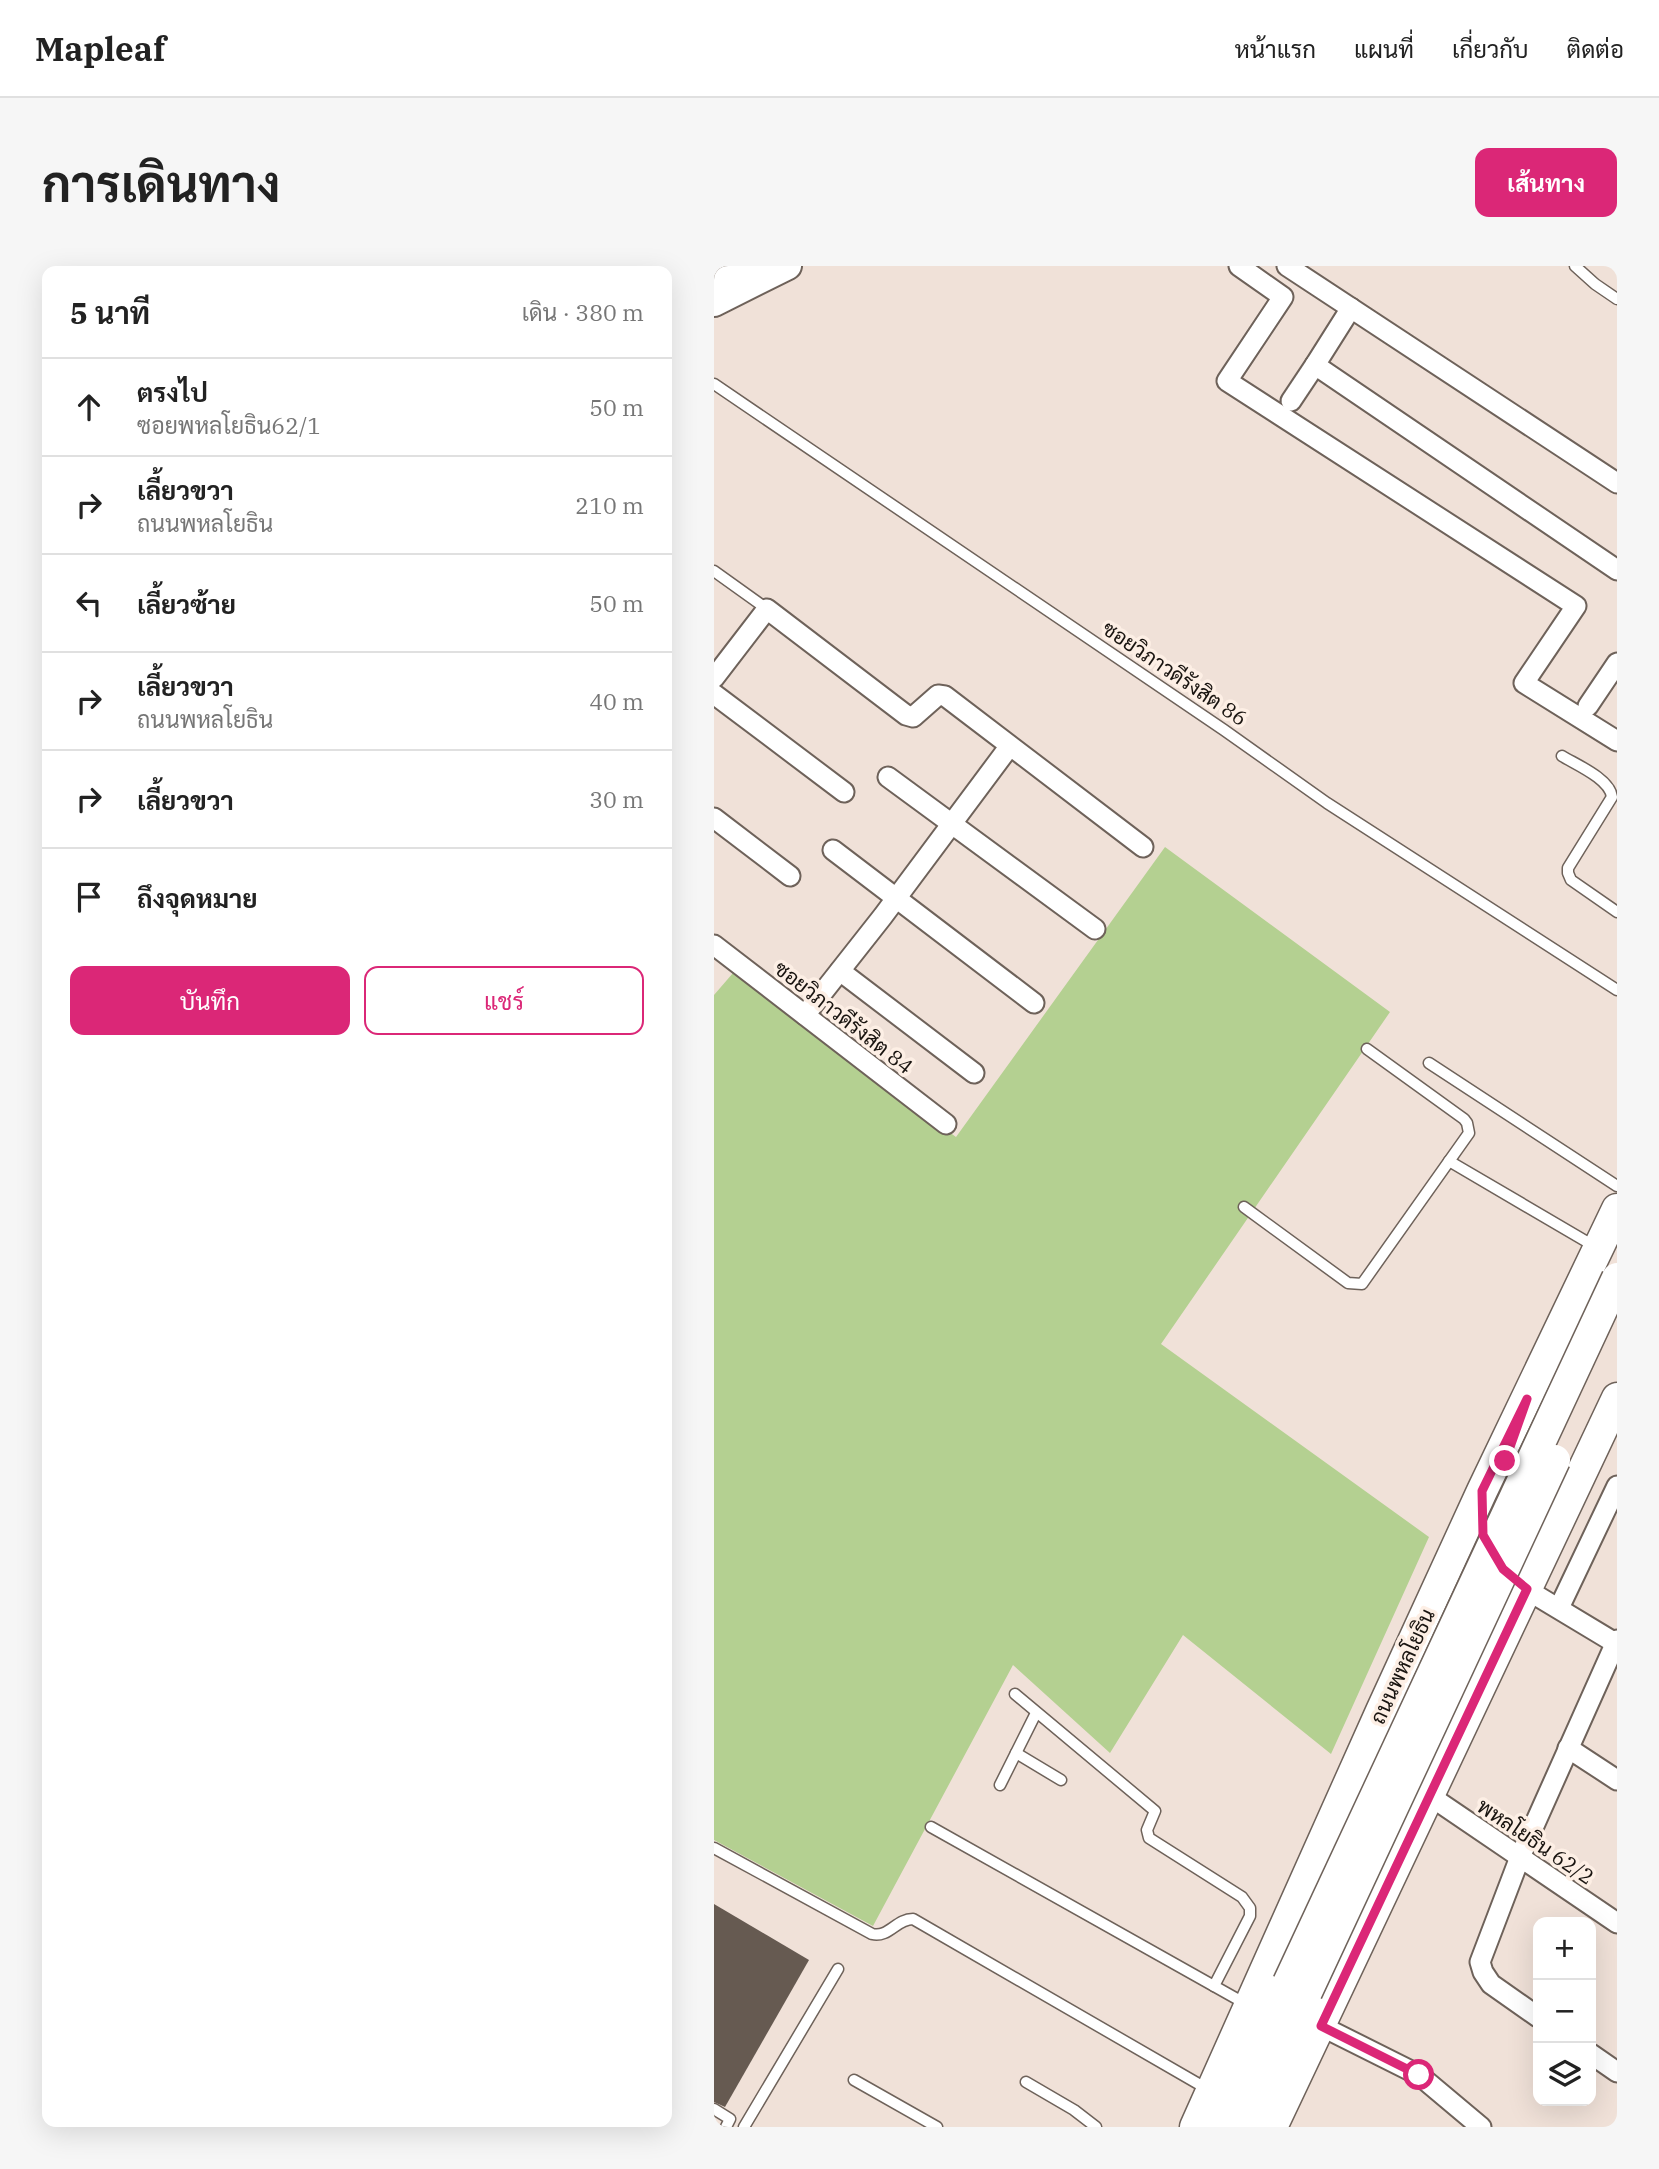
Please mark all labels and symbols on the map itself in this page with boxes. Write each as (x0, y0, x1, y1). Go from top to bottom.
street label: ซอยวิภาวดีรังสิต 86 (1097, 614, 1253, 732)
street label: ซอยวิภาวดีรังสิต 84 (769, 954, 919, 1080)
route end (1489, 1445, 1520, 1476)
street label: ถนนพหลโยธิน (1363, 1604, 1441, 1728)
street label: พหลโยธิน 62/2 (1472, 1791, 1600, 1891)
route start (1403, 2059, 1434, 2090)

